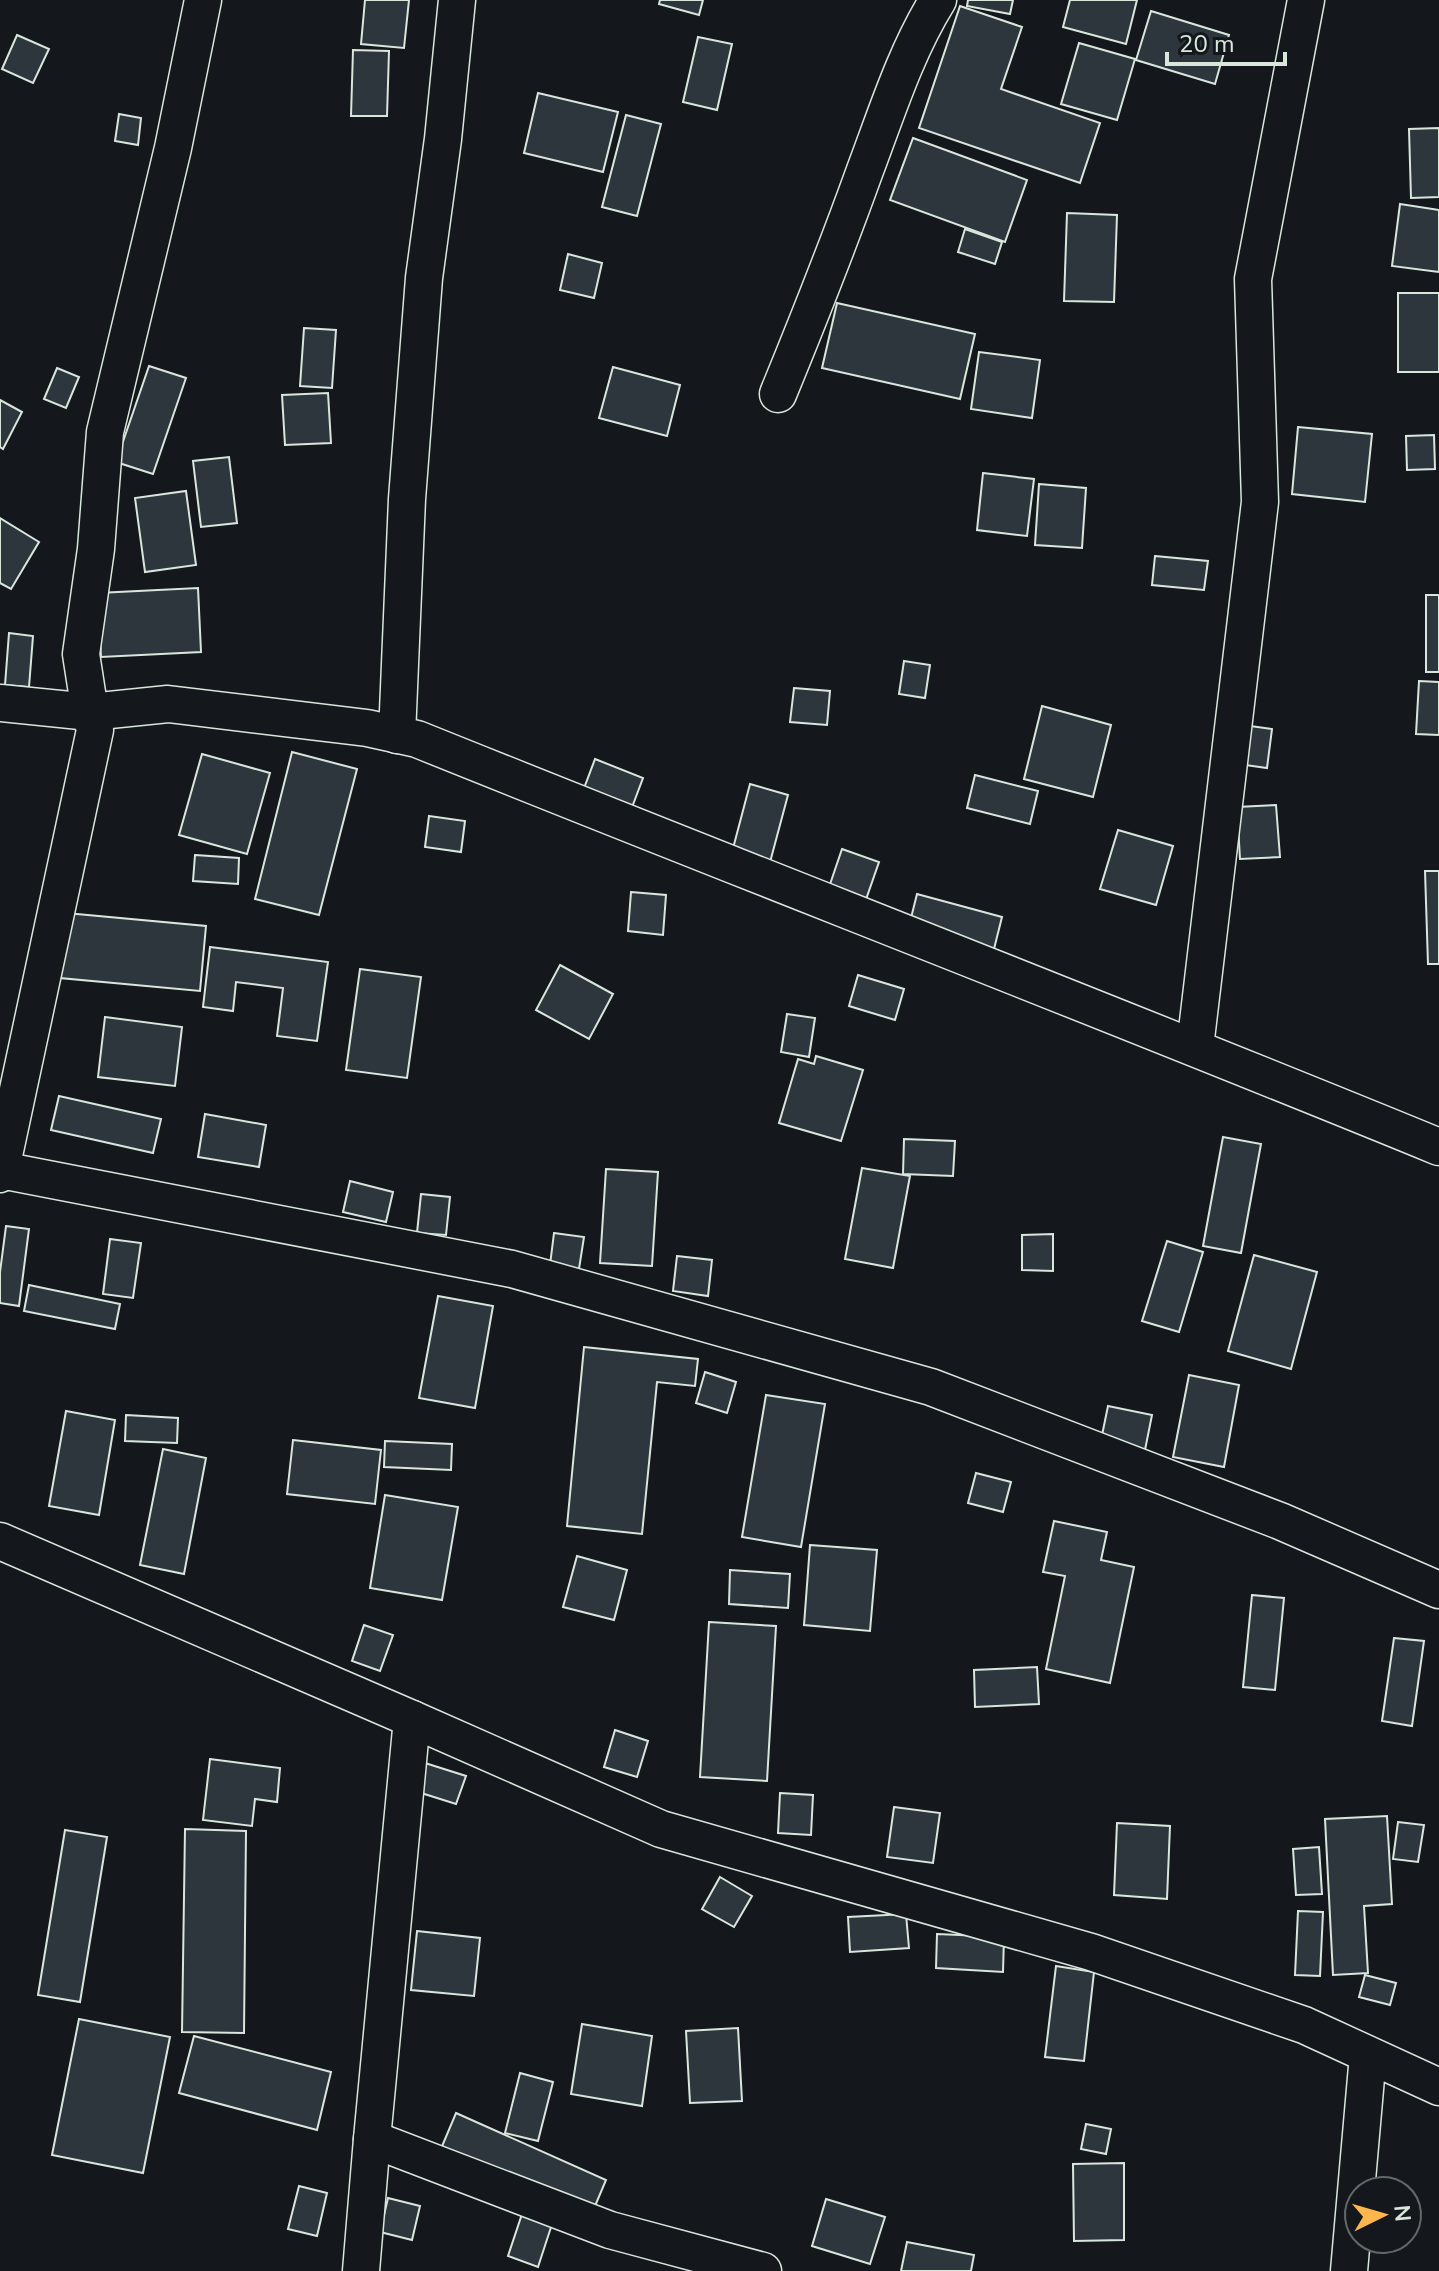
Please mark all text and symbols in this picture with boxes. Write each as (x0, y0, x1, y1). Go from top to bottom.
scale bar (1167, 16, 1285, 66)
text: 20 m (1179, 28, 1235, 60)
north arrow (1343, 2175, 1423, 2255)
text: N (1386, 2204, 1418, 2223)

